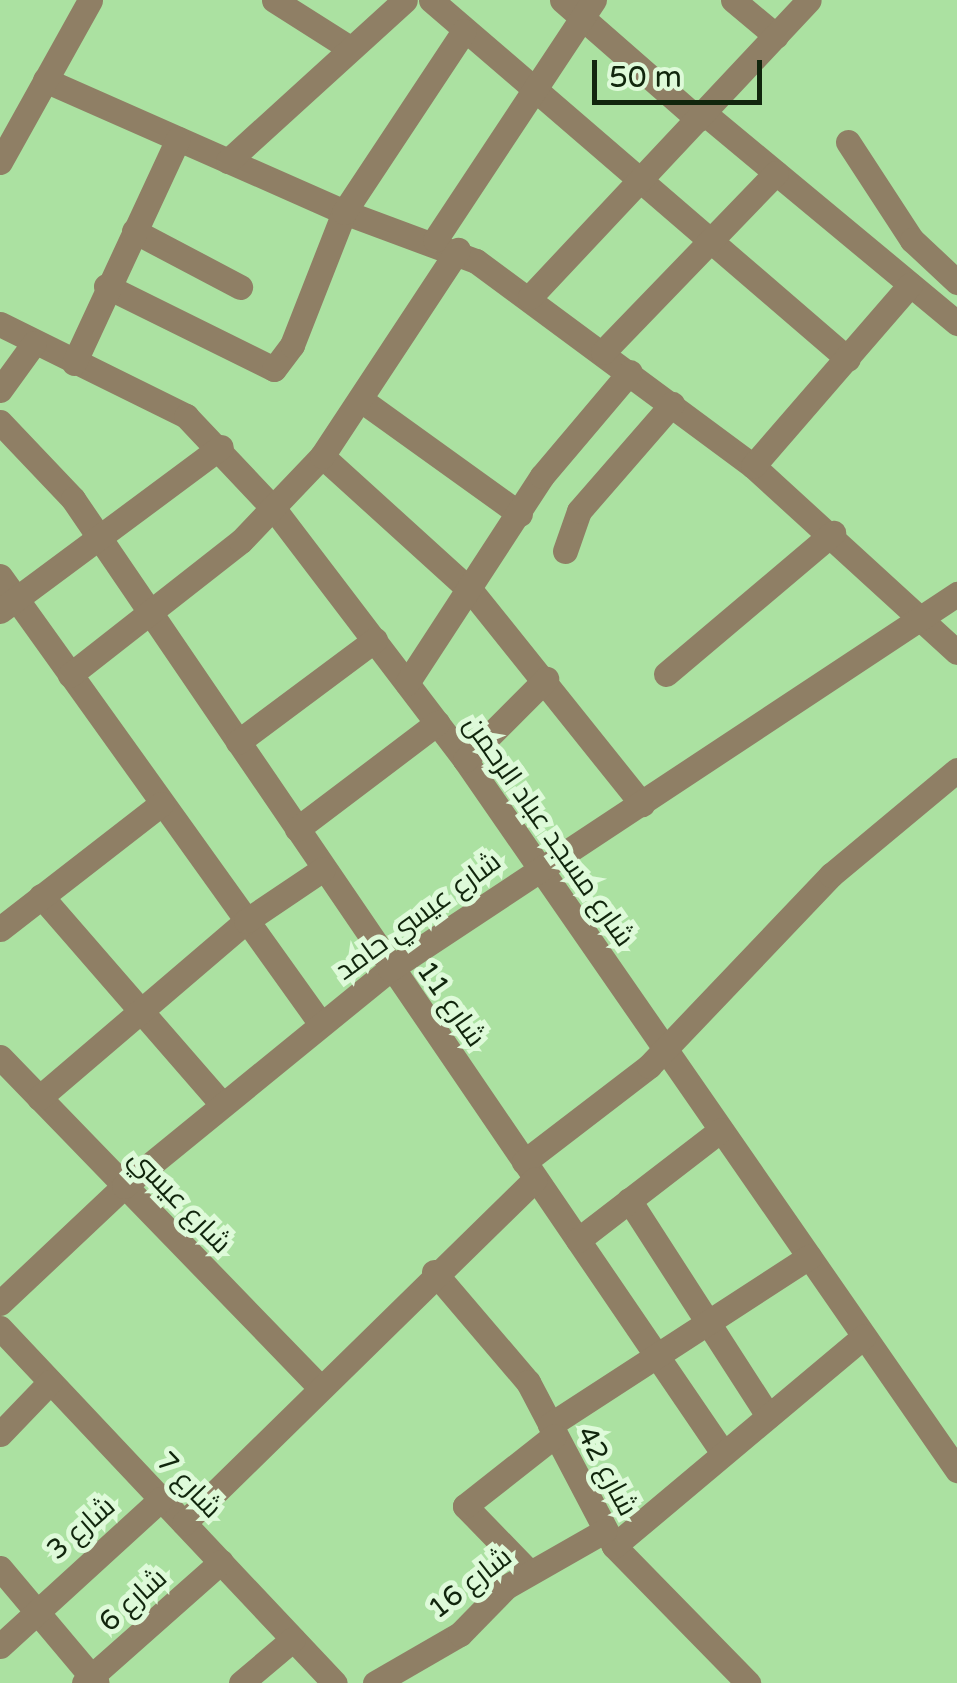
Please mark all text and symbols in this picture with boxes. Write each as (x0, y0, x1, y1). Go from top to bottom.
scale bar (597, 40, 767, 102)
text: 50 m (609, 59, 682, 96)
street label: شارع مسجد عباد الرحمن (457, 709, 641, 953)
street label: شارع عيسي حامد (329, 845, 507, 987)
street label: شارع 11 (410, 955, 492, 1053)
street label: شارع عيسي (122, 1142, 238, 1260)
street label: شارع 42 (569, 1420, 645, 1522)
street label: شارع 7 (149, 1445, 229, 1525)
street label: شارع 3 (40, 1489, 122, 1567)
street label: شارع 16 (422, 1540, 518, 1626)
street label: شارع 6 (92, 1561, 174, 1639)

